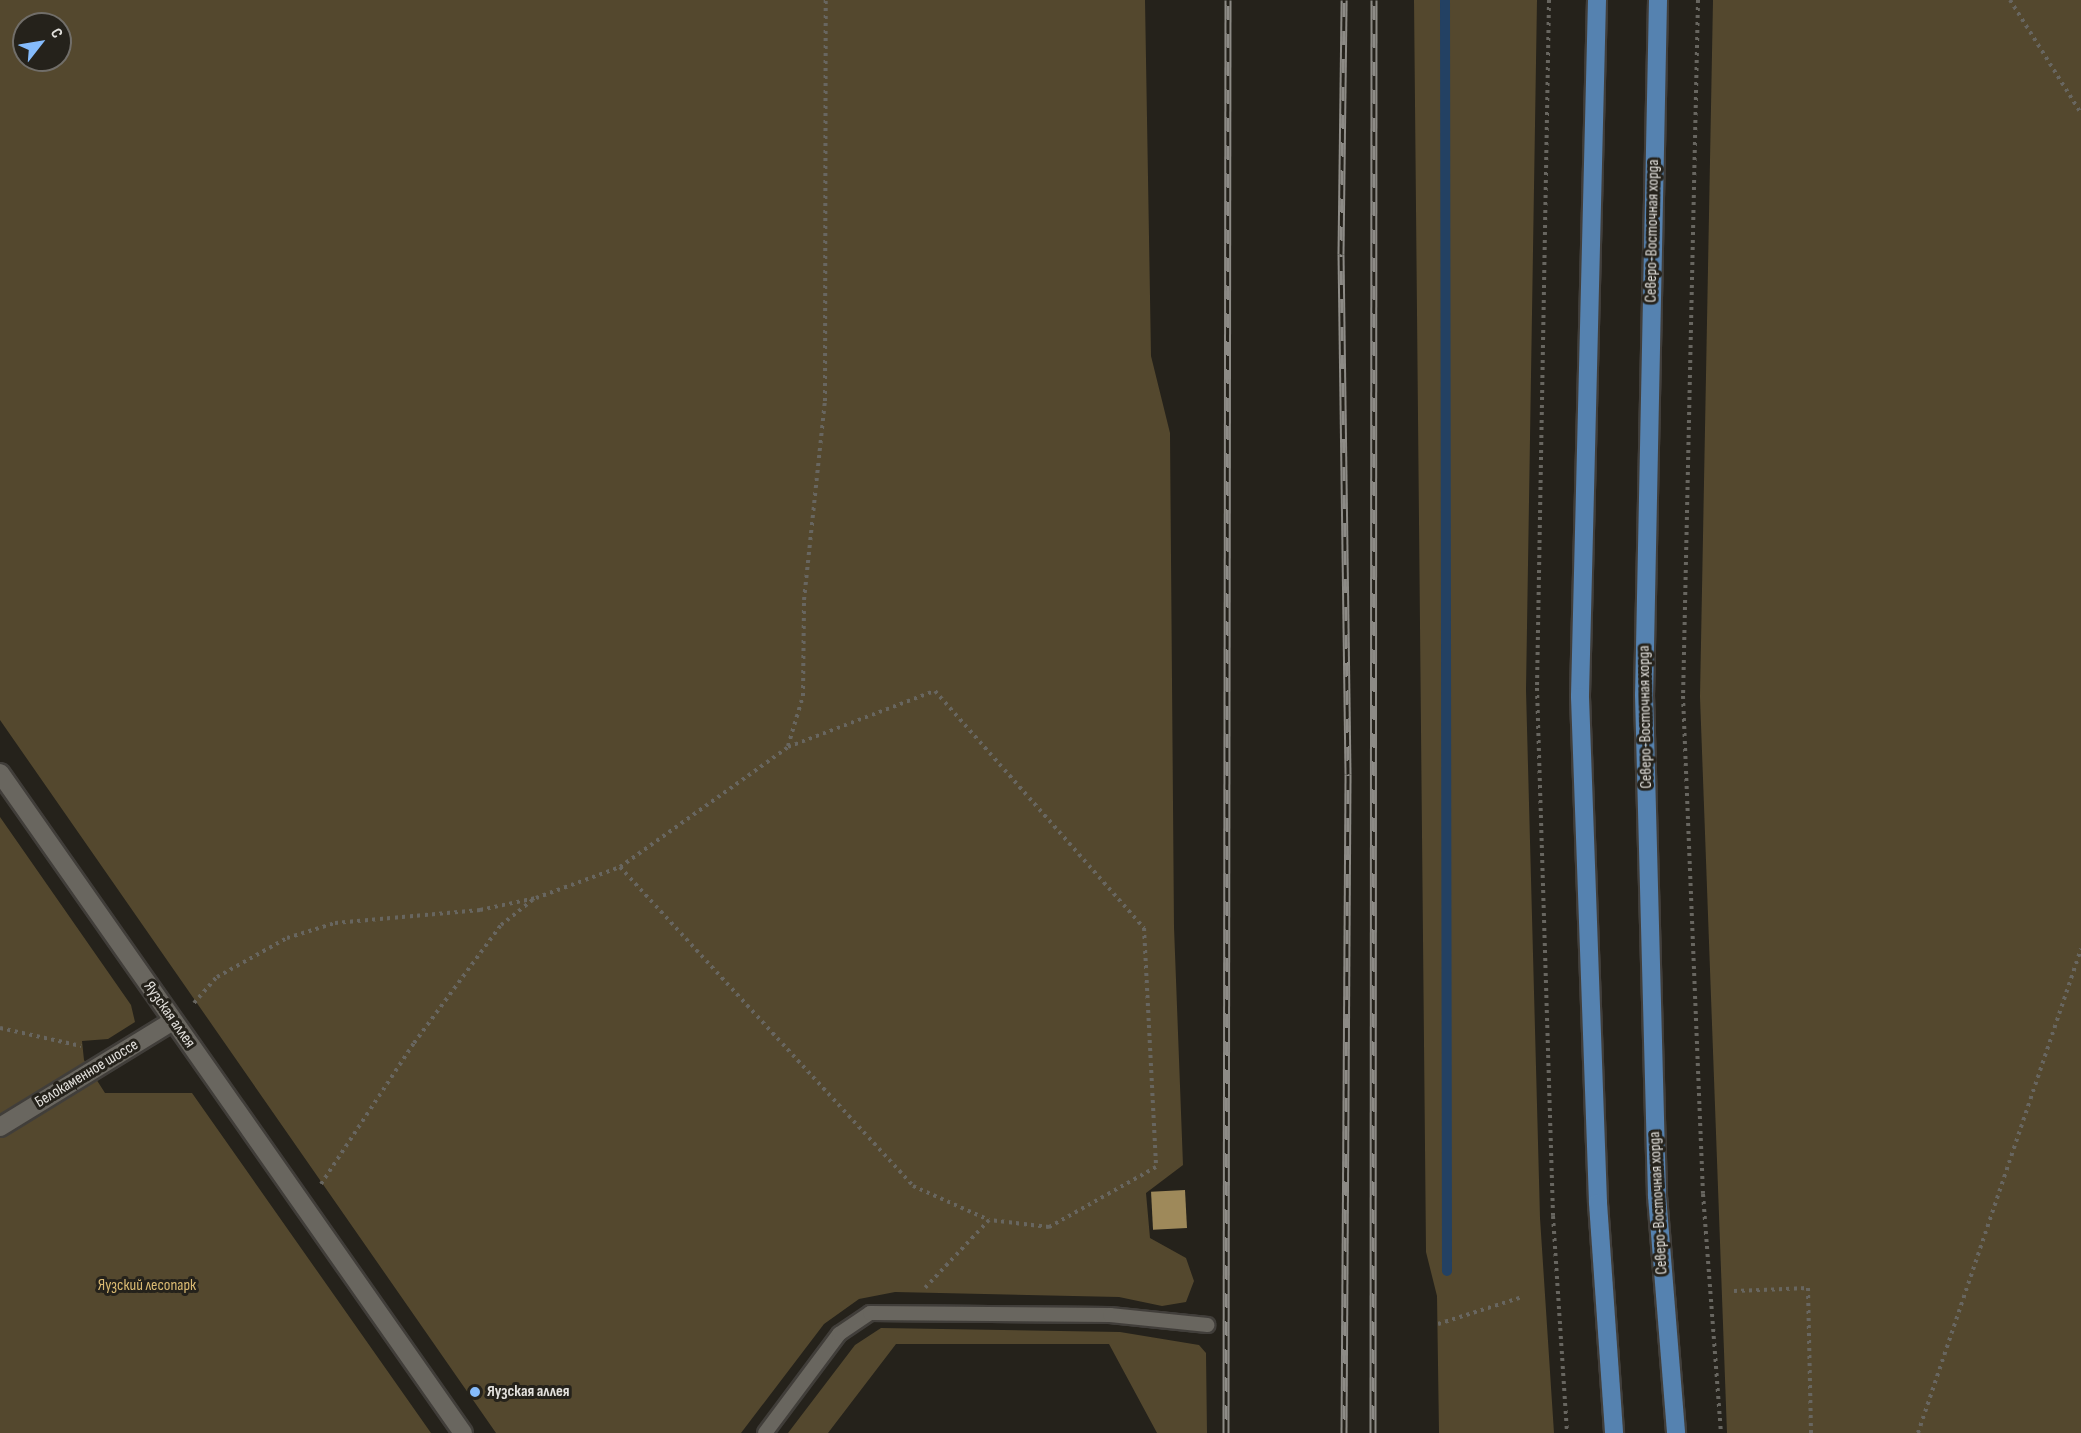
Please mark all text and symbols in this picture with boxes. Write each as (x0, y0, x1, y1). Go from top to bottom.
north arrow (12, 12, 72, 72)
text: С (46, 25, 66, 42)
street label: Северо-Восточная хорда (1642, 159, 1664, 303)
street label: Северо-Восточная хорда (1635, 645, 1657, 789)
street label: Яузская аллея (139, 978, 199, 1052)
street label: Белокаменное шоссе (32, 1036, 142, 1112)
street label: Северо-Восточная хорда (1646, 1131, 1672, 1275)
park label: Яузский лесопарк (98, 1276, 196, 1296)
place label: Яузская аллея (487, 1382, 569, 1402)
marker: Яузская аллея (468, 1385, 482, 1399)

